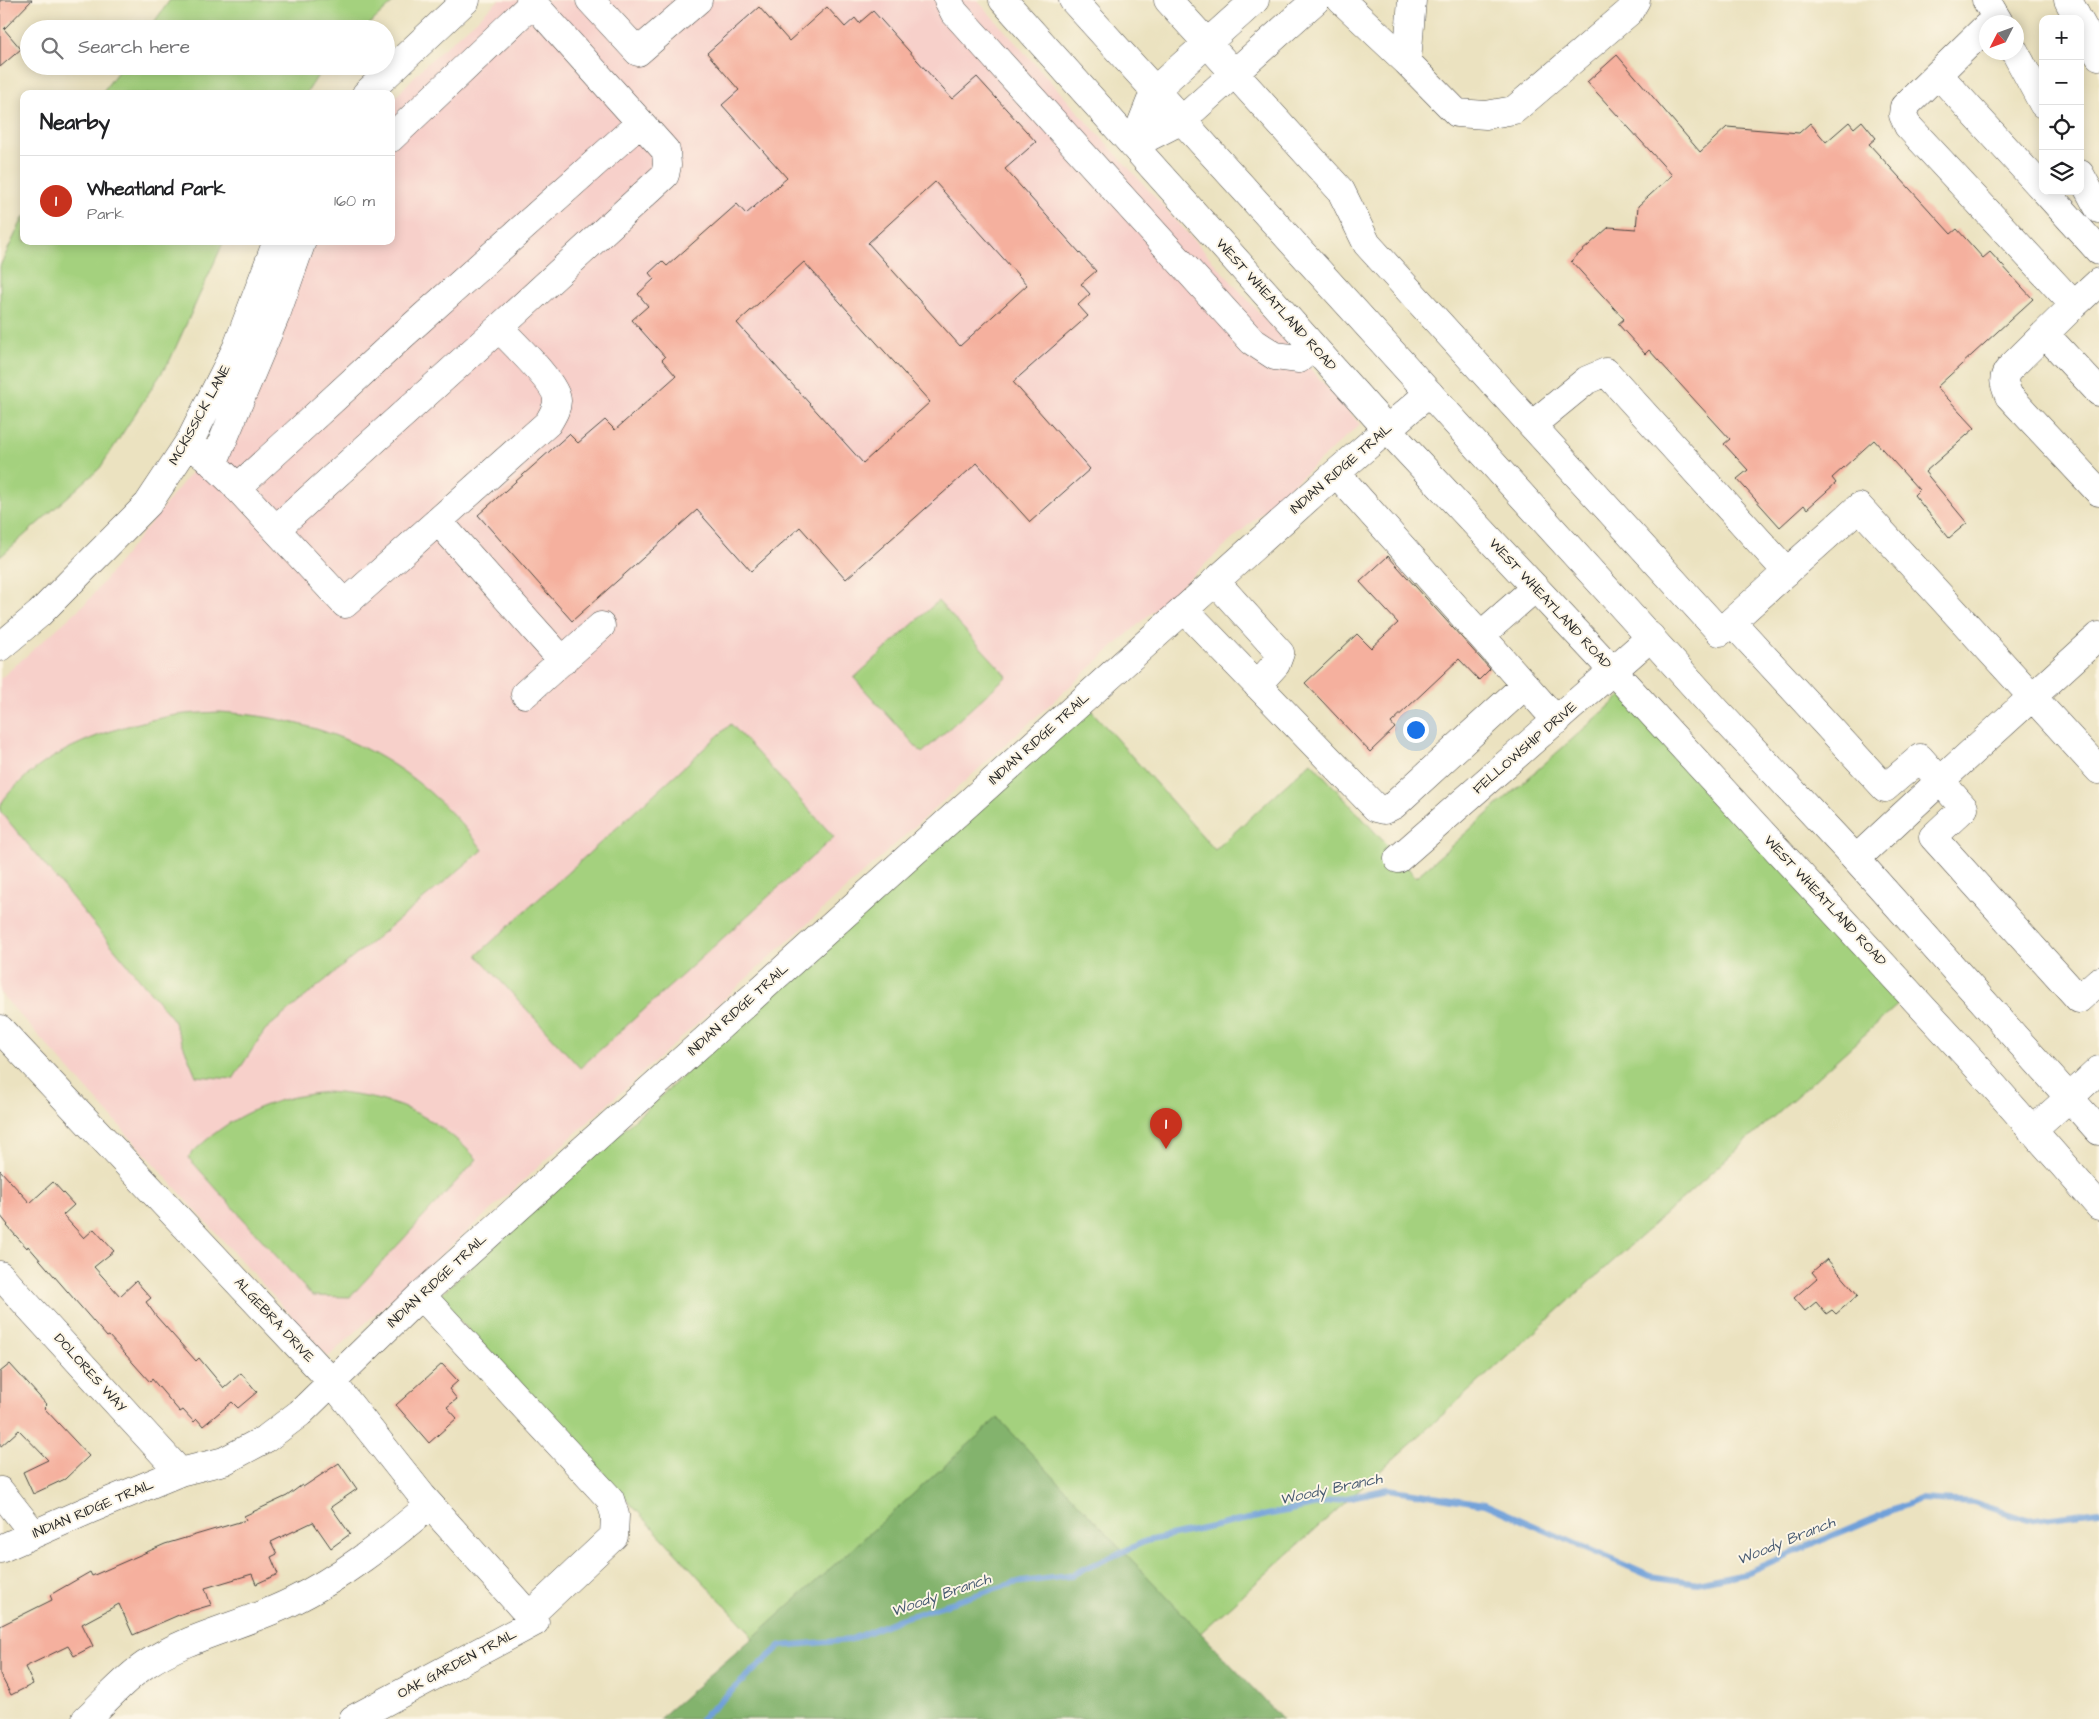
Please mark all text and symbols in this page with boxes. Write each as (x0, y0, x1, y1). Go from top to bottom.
north arrow (1979, 15, 2024, 60)
map controls (2039, 15, 2084, 195)
button: + (2039, 15, 2084, 60)
search box (20, 20, 395, 75)
icon: search (38, 34, 66, 62)
text: Search here (78, 34, 190, 61)
button: − (2039, 60, 2084, 105)
button: locate (2039, 105, 2084, 150)
text: Nearby (40, 108, 110, 137)
button: layers (2039, 150, 2084, 195)
text: Wheatland Park (87, 176, 225, 203)
text: 1 (55, 190, 57, 212)
text: 160 m (334, 190, 375, 212)
text: Park (87, 203, 124, 225)
street label: WEST WHEATLAND ROAD (1211, 234, 1341, 376)
street label: MCKISSICK LANE (164, 361, 236, 469)
street label: INDIAN RIDGE TRAIL (1285, 419, 1397, 519)
street label: WEST WHEATLAND ROAD (1484, 534, 1616, 674)
street label: INDIAN RIDGE TRAIL (984, 688, 1094, 790)
street label: FELLOWSHIP DRIVE (1469, 697, 1582, 799)
your location (1403, 717, 1429, 743)
street label: WEST WHEATLAND ROAD (1759, 831, 1891, 971)
street label: INDIAN RIDGE TRAIL (683, 959, 793, 1061)
pin: 1 (1150, 1108, 1182, 1149)
street label: INDIAN RIDGE TRAIL (383, 1229, 491, 1333)
street label: ALGEBRA DRIVE (229, 1273, 319, 1367)
street label: DOLORES WAY (49, 1329, 131, 1417)
water label: Woody Branch (1278, 1468, 1385, 1511)
street label: INDIAN RIDGE TRAIL (29, 1474, 157, 1544)
water label: Woody Branch (1734, 1512, 1839, 1571)
water label: Woody Branch (888, 1568, 994, 1623)
street label: OAK GARDEN TRAIL (394, 1624, 520, 1704)

